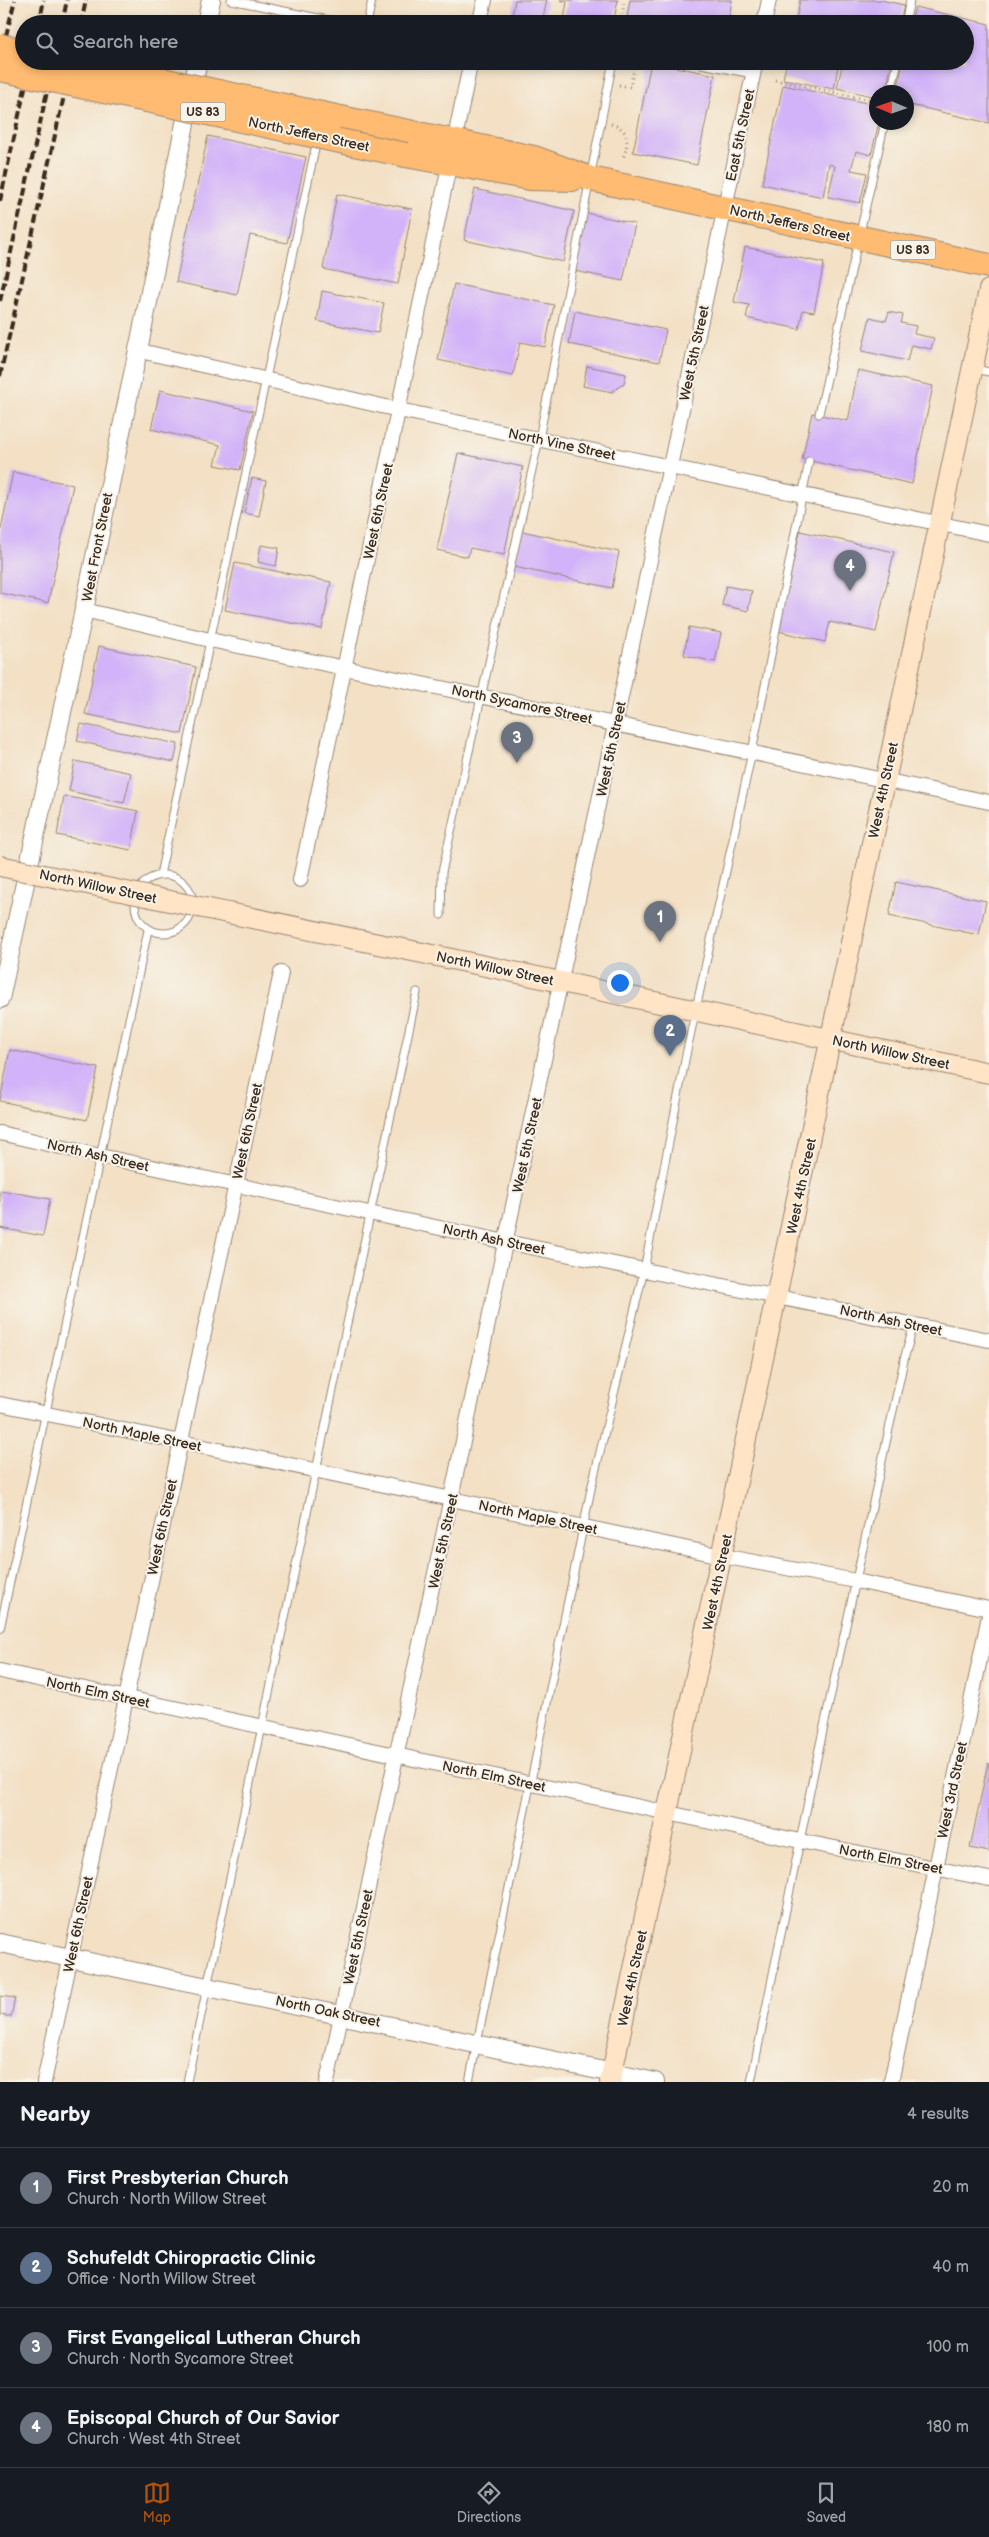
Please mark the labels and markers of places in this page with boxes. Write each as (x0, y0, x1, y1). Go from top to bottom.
pin: 4 (834, 550, 866, 591)
pin: 3 (501, 722, 533, 763)
pin: 1 (644, 901, 676, 942)
pin: 2 (654, 1015, 686, 1056)

